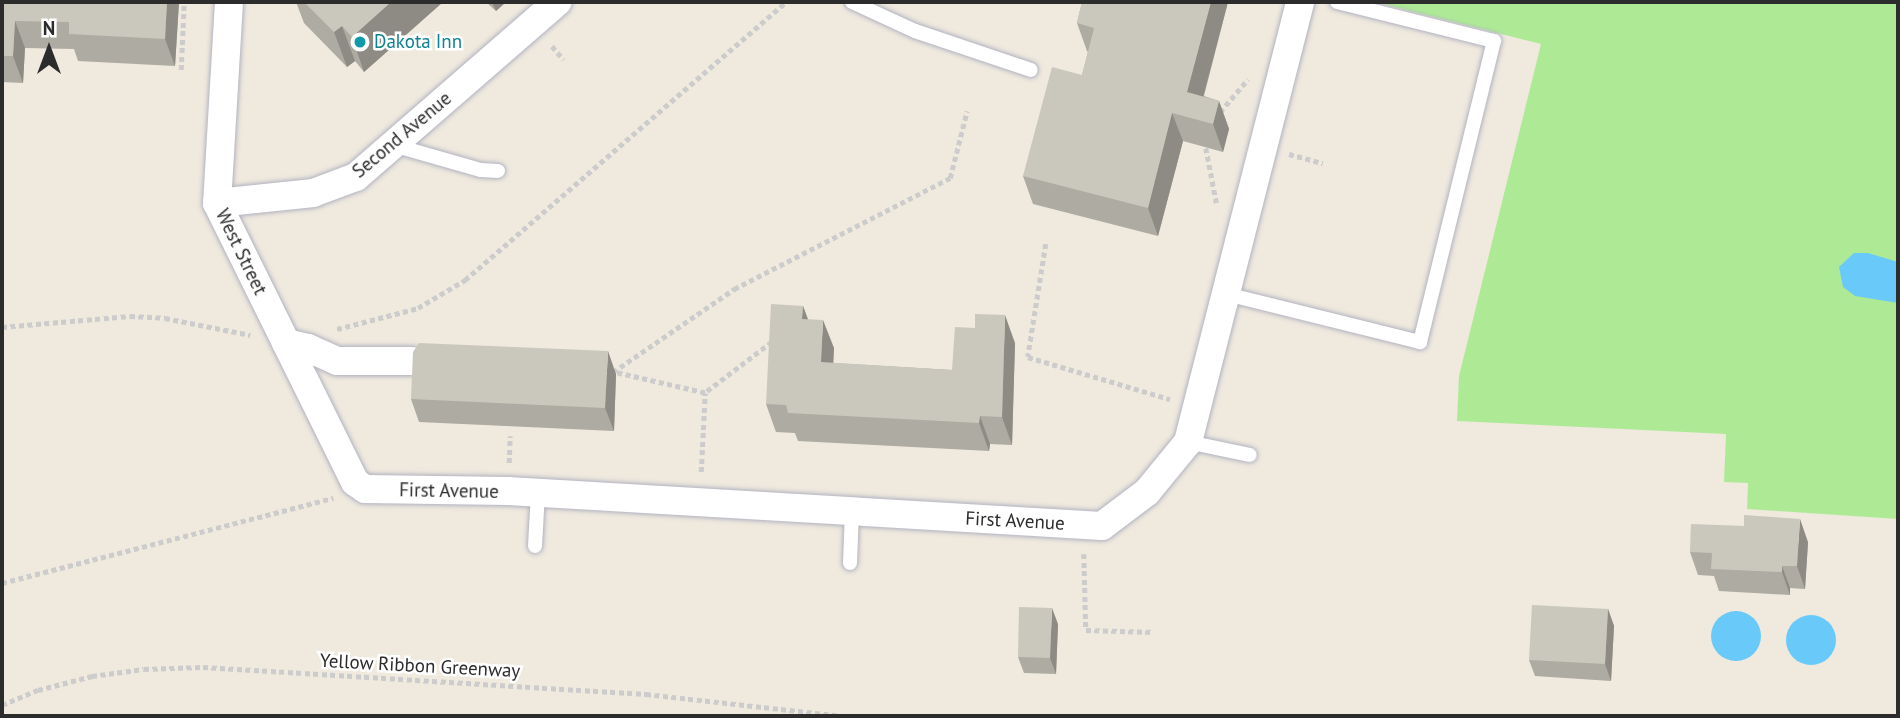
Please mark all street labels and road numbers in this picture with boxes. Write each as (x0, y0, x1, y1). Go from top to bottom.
street label: Second Avenue (348, 87, 456, 183)
street label: West Street (210, 205, 272, 299)
street label: First Avenue (399, 479, 499, 503)
street label: First Avenue (964, 507, 1066, 535)
street label: Yellow Ribbon Greenway (319, 649, 521, 683)

